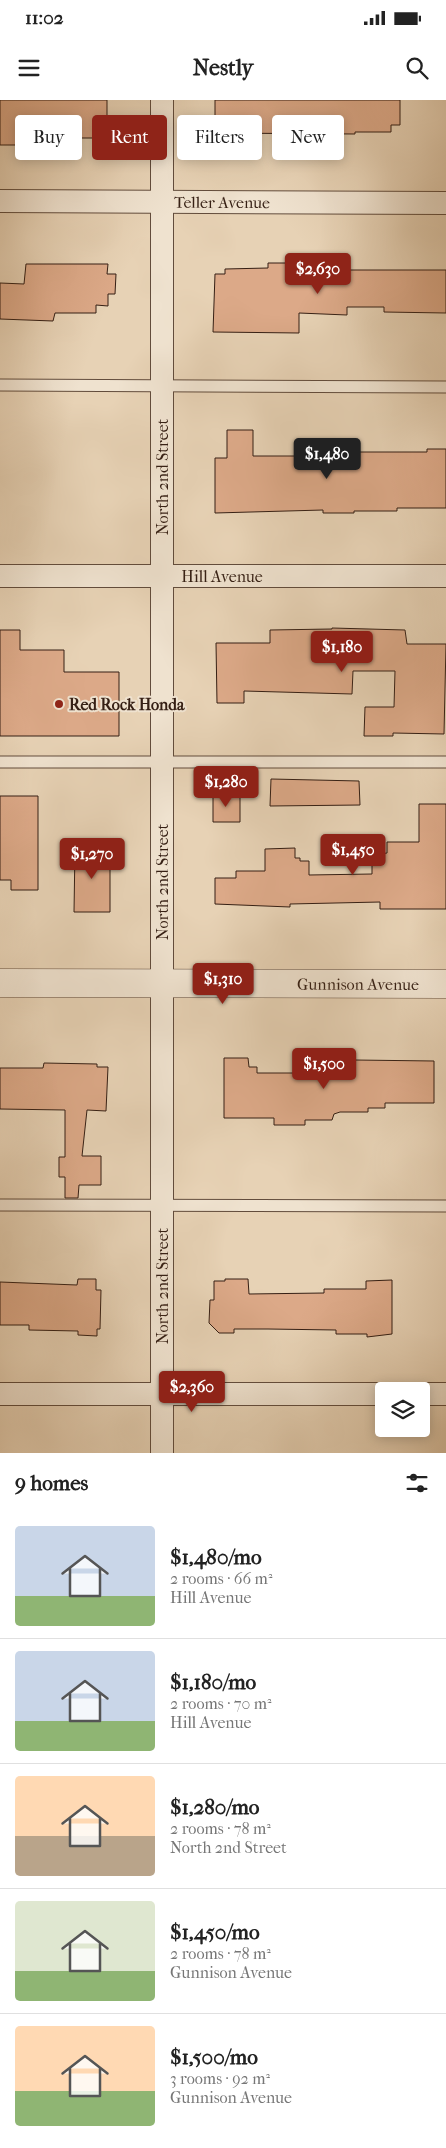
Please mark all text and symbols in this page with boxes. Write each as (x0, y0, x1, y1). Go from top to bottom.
text: 11:02 (25, 7, 63, 29)
icon: menu (15, 54, 43, 82)
icon: search (403, 54, 431, 82)
text: Nestly (193, 55, 253, 81)
chip: Buy (15, 115, 82, 160)
chip: Rent (92, 115, 167, 160)
chip: Filters (177, 115, 262, 160)
chip: New (272, 115, 344, 160)
street label: Teller Avenue (174, 192, 270, 212)
pin: $2,630 (277, 252, 359, 295)
text: $2,630 (296, 259, 340, 278)
street label: North 2nd Street (153, 418, 172, 535)
pin: $1,480 (286, 438, 368, 480)
text: $1,480 (305, 444, 349, 463)
street label: Hill Avenue (181, 567, 263, 586)
pin: $1,180 (301, 630, 383, 673)
text: $1,180 (322, 637, 362, 656)
place label: Red Rock Honda (69, 695, 185, 714)
marker: Red Rock Honda (53, 698, 65, 710)
pin: $1,280 (185, 766, 267, 808)
text: $1,280 (205, 772, 247, 791)
street label: North 2nd Street (153, 823, 172, 940)
pin: $1,450 (312, 834, 394, 876)
pin: $1,270 (51, 838, 133, 880)
text: $1,450 (332, 840, 374, 859)
text: $1,270 (71, 844, 113, 863)
pin: $1,310 (182, 962, 264, 1005)
text: $1,310 (204, 969, 242, 988)
street label: Gunnison Avenue (297, 974, 419, 993)
pin: $1,500 (283, 1048, 365, 1090)
text: $1,500 (303, 1054, 345, 1073)
street label: North 2nd Street (153, 1227, 172, 1344)
pin: $2,360 (151, 1370, 233, 1413)
text: $2,360 (170, 1377, 214, 1396)
map controls (375, 1382, 430, 1437)
button: layers (375, 1382, 430, 1437)
icon: filters (403, 1469, 431, 1497)
text: 9 homes (15, 1471, 88, 1495)
text: $1,480/mo (170, 1545, 262, 1569)
icon: home (55, 1546, 115, 1606)
text: 2 rooms · 66 m² (170, 1569, 272, 1588)
text: Hill Avenue (170, 1588, 251, 1607)
text: $1,180/mo (170, 1670, 256, 1694)
icon: home (55, 1671, 115, 1731)
text: 2 rooms · 70 m² (170, 1694, 272, 1713)
text: Hill Avenue (170, 1713, 251, 1732)
text: $1,280/mo (170, 1795, 259, 1819)
icon: home (55, 1796, 115, 1856)
text: 2 rooms · 78 m² (170, 1819, 271, 1838)
text: North 2nd Street (170, 1838, 287, 1857)
text: $1,450/mo (170, 1920, 260, 1944)
icon: home (55, 1921, 115, 1981)
text: 2 rooms · 78 m² (170, 1944, 271, 1963)
text: Gunnison Avenue (170, 1963, 292, 1982)
text: $1,500/mo (170, 2045, 258, 2069)
icon: home (55, 2046, 115, 2106)
text: 3 rooms · 92 m² (170, 2069, 270, 2088)
text: Gunnison Avenue (170, 2088, 292, 2107)

